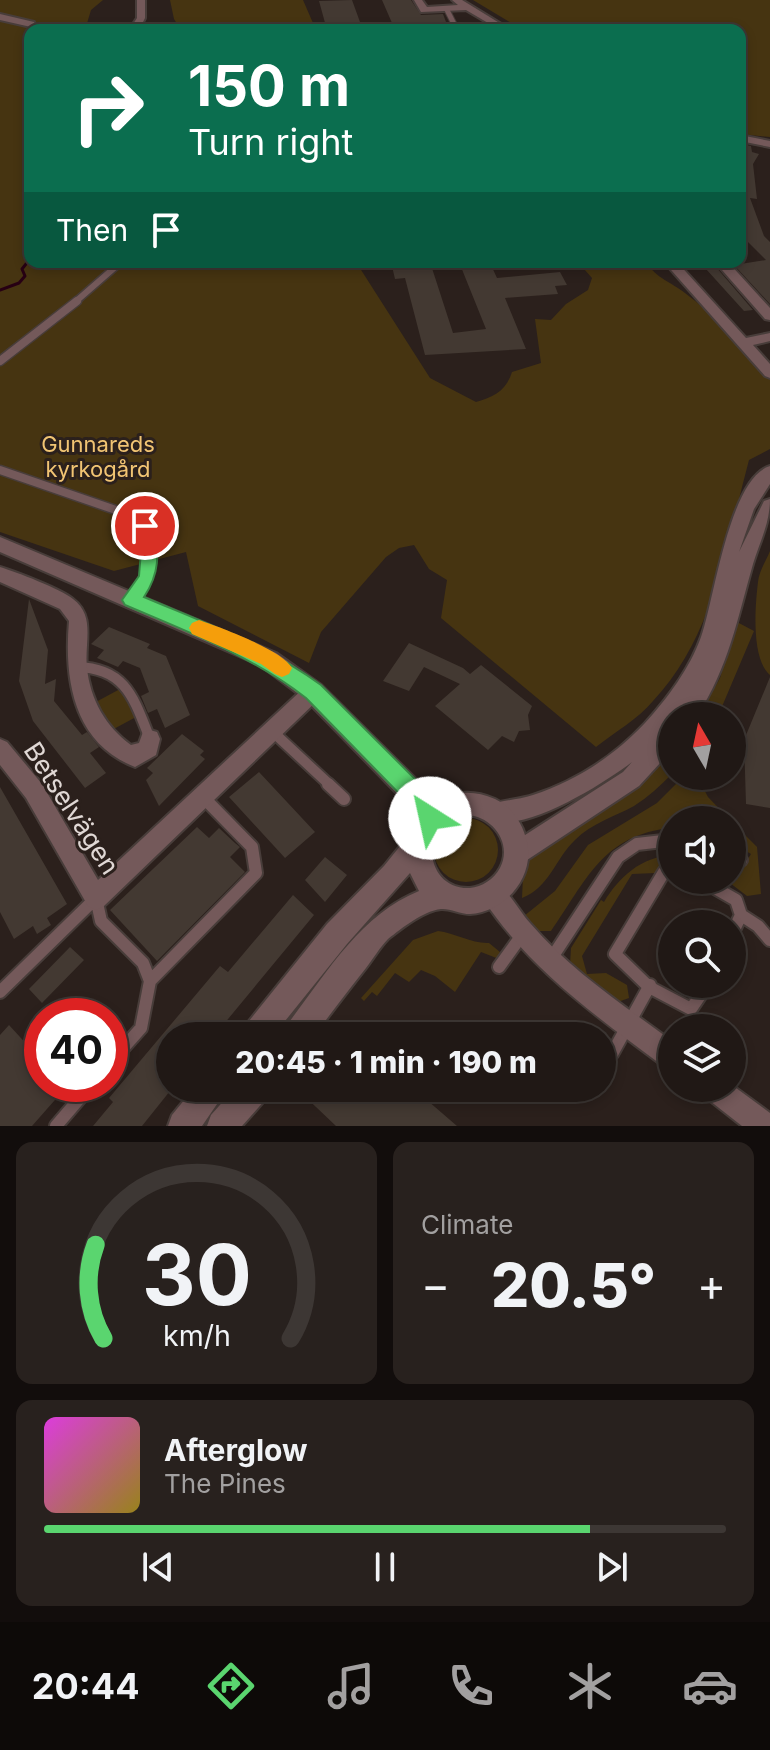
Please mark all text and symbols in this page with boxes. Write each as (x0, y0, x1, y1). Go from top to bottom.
text: 150 m (188, 52, 350, 120)
icon: right (56, 56, 160, 160)
text: Turn right (188, 120, 353, 164)
icon: arrive (144, 208, 188, 252)
text: Then (56, 212, 128, 248)
park label: Gunnareds kyrkogård (41, 431, 155, 482)
pin (111, 492, 179, 560)
icon: arrive (123, 504, 167, 548)
north arrow (658, 702, 746, 790)
map controls (658, 702, 746, 1102)
street label: Betselvägen (18, 736, 126, 880)
position arrow (388, 776, 472, 860)
button: sound (658, 806, 746, 894)
button: search (658, 910, 746, 998)
speed limit sign: 40 (24, 998, 128, 1102)
button: layers (658, 1014, 746, 1102)
text: 20:45 · 1 min · 190 m (235, 1044, 537, 1080)
text: Climate (421, 1209, 513, 1240)
text: 30 (142, 1224, 251, 1325)
text: 20.5° (491, 1249, 656, 1321)
text: − (421, 1258, 450, 1312)
text: + (697, 1258, 726, 1312)
text: km/h (163, 1318, 230, 1353)
text: Afterglow (164, 1432, 308, 1468)
text: The Pines (164, 1468, 286, 1499)
icon: previous (136, 1545, 180, 1589)
icon: pause (363, 1545, 407, 1589)
icon: next (590, 1545, 634, 1589)
icon: directions (203, 1658, 259, 1714)
icon: music (323, 1658, 379, 1714)
icon: phone (443, 1658, 499, 1714)
icon: climate (562, 1658, 618, 1714)
icon: car (682, 1658, 738, 1714)
text: 20:44 (32, 1664, 140, 1708)

